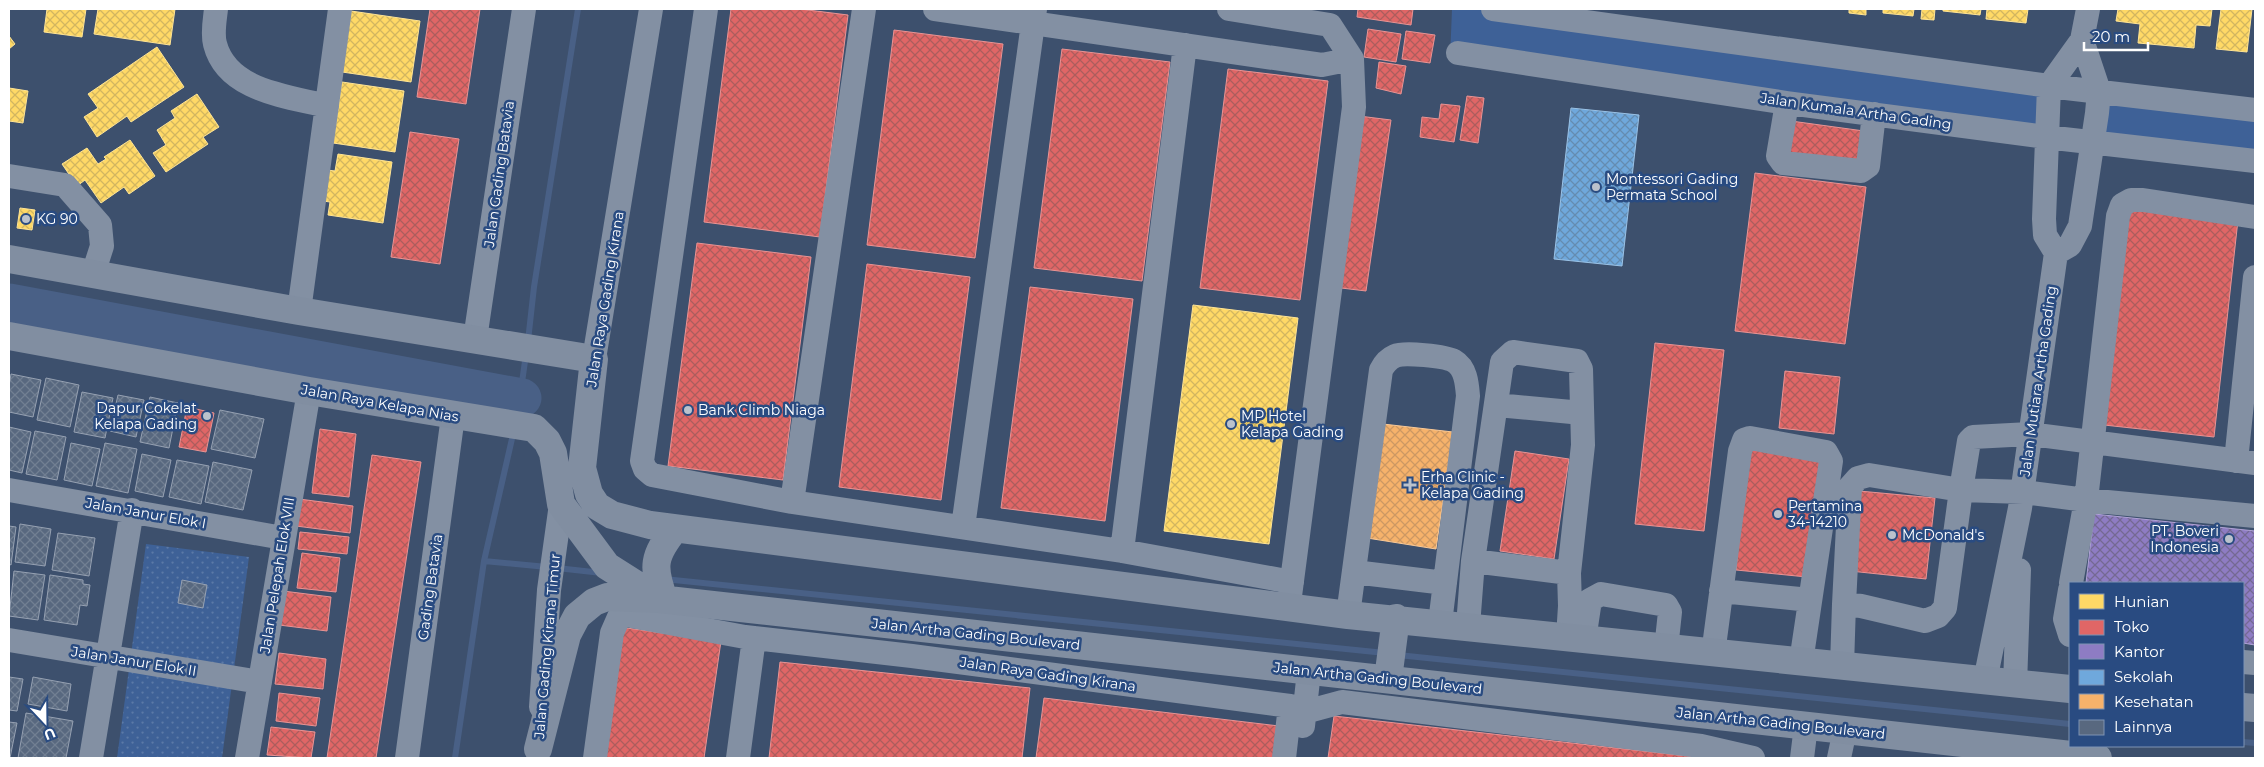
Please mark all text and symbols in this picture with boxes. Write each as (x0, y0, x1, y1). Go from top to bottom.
scale bar (2084, 20, 2148, 52)
text: 20 m (2092, 27, 2130, 46)
street label: Jalan Kumala Artha Gading (1758, 89, 1953, 133)
street label: Jalan Gading Batavia (480, 100, 518, 249)
place label: Montessori Gading Permata School (1606, 170, 1738, 204)
marker: Montessori Gading Permata School (1590, 181, 1602, 193)
place label: KG 90 (36, 210, 78, 228)
street label: Jalan Raya Gading Kirana (582, 210, 628, 389)
marker: KG 90 (20, 213, 32, 225)
street label: Jalan Mutiara Artha Gading (2016, 285, 2060, 478)
street label: Jalan Raya Kelapa Nias (299, 380, 460, 426)
place label: Dapur Cokelat Kelapa Gading (94, 399, 197, 433)
place label: Bank Climb Niaga (698, 401, 825, 419)
marker: Bank Climb Niaga (682, 404, 694, 416)
place label: MP Hotel Kelapa Gading (1241, 407, 1344, 441)
marker: Dapur Cokelat Kelapa Gading (201, 410, 213, 422)
marker: MP Hotel Kelapa Gading (1225, 418, 1237, 430)
place label: Erha Clinic - Kelapa Gading (1421, 468, 1524, 502)
marker: Erha Clinic - Kelapa Gading (1403, 478, 1417, 492)
street label: Jalan Janur Elok I (83, 493, 208, 532)
street label: Jalan Pelepah Elok VIII (256, 496, 298, 655)
place label: Pertamina 34-14210 (1788, 497, 1862, 531)
marker: Pertamina 34-14210 (1772, 508, 1784, 520)
place label: PT. Boveri Indonesia (2150, 522, 2219, 556)
place label: McDonald's (1902, 526, 1984, 544)
marker: McDonald's (1886, 529, 1898, 541)
street label: Gading Batavia (414, 533, 446, 641)
marker: PT. Boveri Indonesia (2223, 533, 2235, 545)
street label: Jalan Gading Kirana Timur (530, 552, 564, 740)
legend (2069, 582, 2244, 747)
text: Hunian (2114, 592, 2169, 611)
street label: Jalan Artha Gading Boulevard (870, 614, 1081, 654)
text: Toko (2114, 617, 2149, 636)
street label: Jalan Janur Elok II (69, 642, 198, 680)
text: Kantor (2114, 642, 2165, 661)
street label: Jalan Raya Gading Kirana (958, 653, 1137, 695)
street label: Jalan Artha Gading Boulevard (1272, 658, 1483, 698)
text: Sekolah (2114, 667, 2173, 686)
text: Kesehatan (2114, 692, 2194, 711)
north arrow (20, 697, 70, 747)
street label: Jalan Artha Gading Boulevard (1675, 703, 1886, 743)
text: Lainnya (2114, 717, 2172, 736)
text: U (41, 724, 58, 744)

